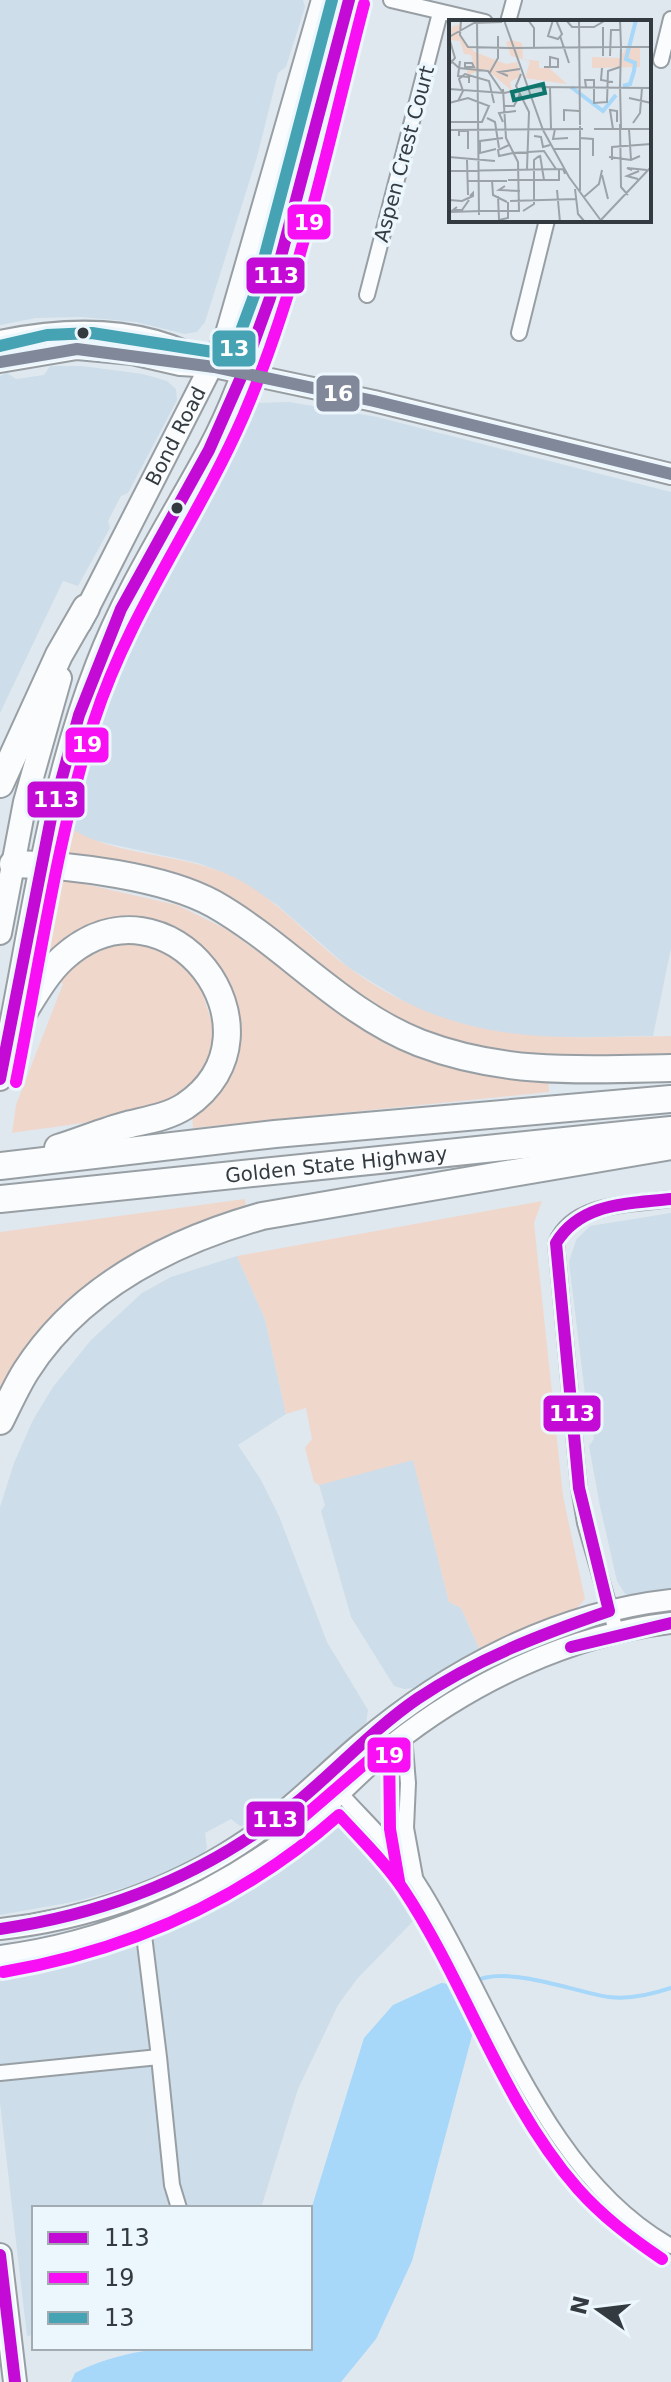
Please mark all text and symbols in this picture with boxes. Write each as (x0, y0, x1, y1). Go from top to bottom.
inset map (449, 20, 651, 222)
street label: Aspen Crest Court (369, 63, 439, 245)
line badge: 19 (286, 203, 332, 241)
text: 19 (294, 210, 324, 235)
line badge: 113 (245, 256, 306, 295)
text: 113 (253, 263, 299, 288)
unlabelled marker (75, 325, 91, 341)
line badge: 13 (211, 329, 257, 368)
text: 13 (219, 336, 249, 361)
line badge: 16 (315, 374, 361, 413)
text: 16 (323, 381, 353, 406)
street label: Bond Road (140, 382, 211, 489)
unlabelled marker (169, 500, 185, 516)
line badge: 19 (64, 726, 110, 764)
text: 19 (72, 732, 102, 757)
line badge: 113 (26, 780, 86, 819)
text: 113 (33, 787, 79, 812)
street label: Golden State Highway (224, 1141, 449, 1188)
line badge: 113 (542, 1394, 602, 1433)
text: 113 (549, 1401, 595, 1426)
line badge: 19 (366, 1736, 412, 1774)
text: 19 (374, 1743, 404, 1768)
line badge: 113 (245, 1800, 306, 1838)
text: 113 (252, 1807, 298, 1832)
legend (32, 2206, 312, 2350)
text: 113 (104, 2224, 150, 2252)
text: 19 (104, 2264, 135, 2292)
north arrow (559, 2270, 639, 2350)
text: N (566, 2293, 594, 2317)
text: 13 (104, 2304, 135, 2332)

